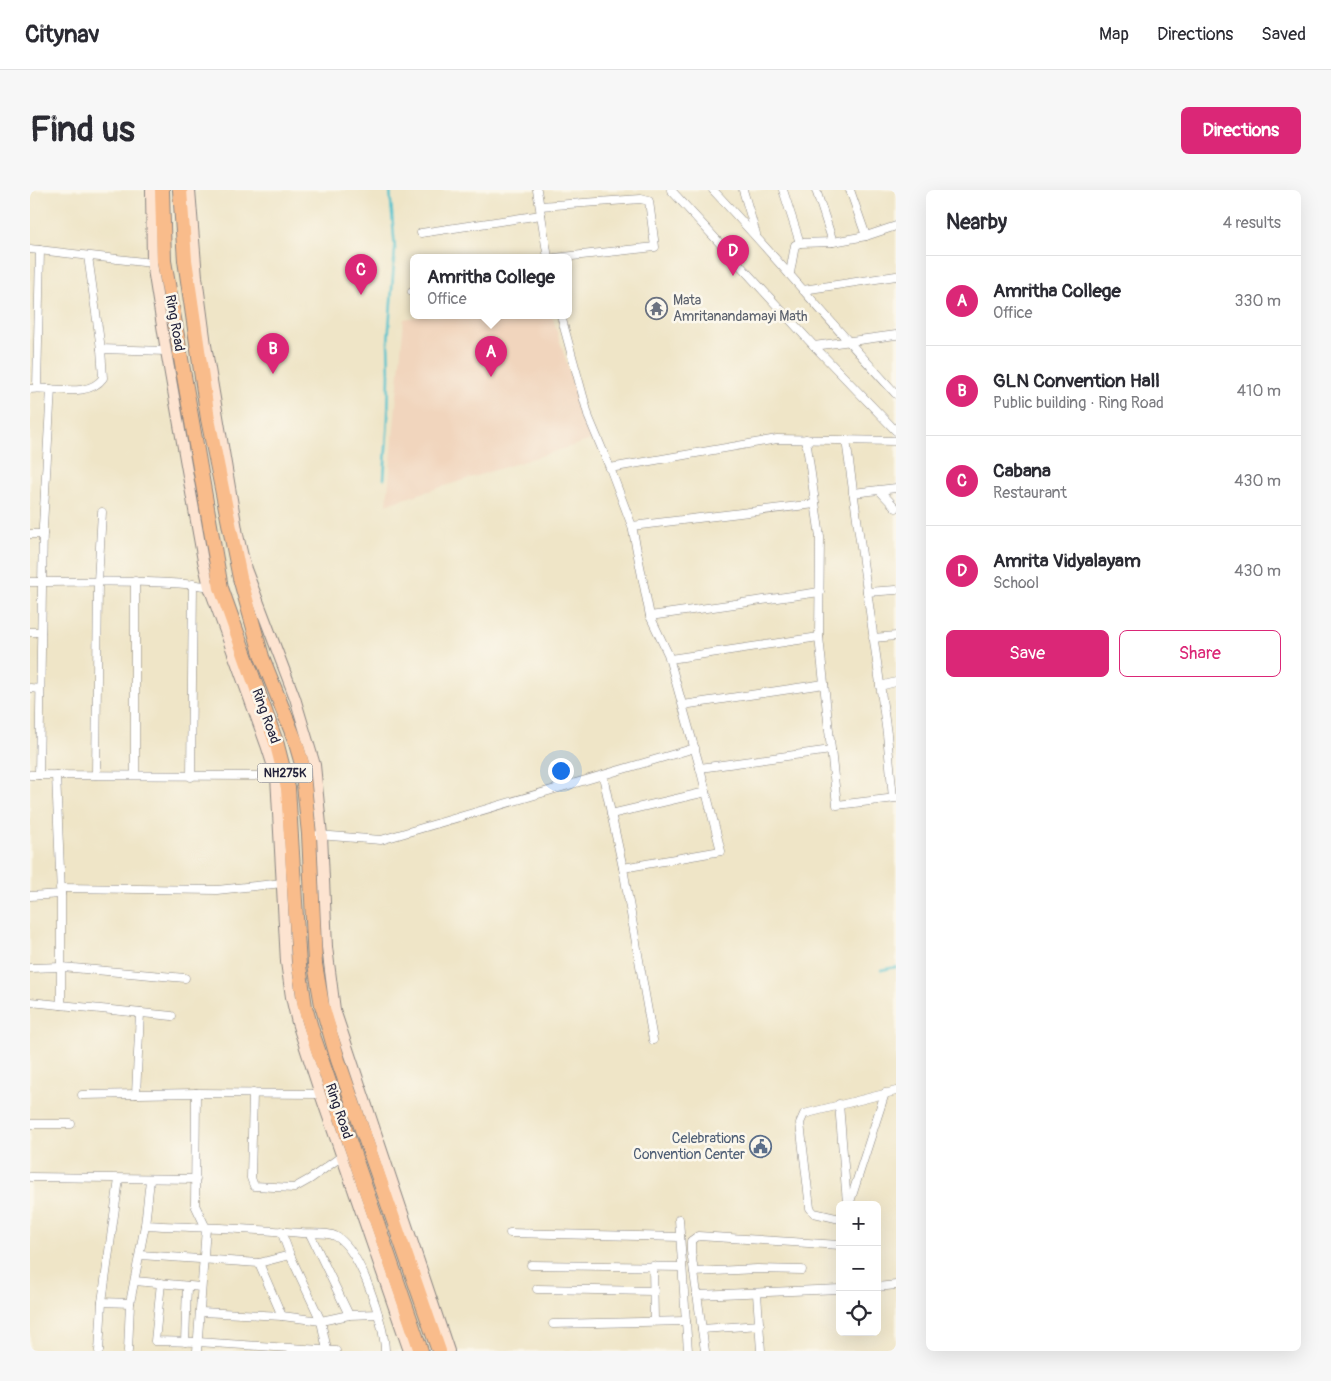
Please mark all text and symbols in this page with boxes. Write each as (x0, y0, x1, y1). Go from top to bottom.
text: Citynav (25, 20, 100, 49)
text: Map (1099, 23, 1129, 46)
text: Directions (1157, 23, 1233, 46)
text: Saved (1261, 23, 1306, 46)
button: Directions (1181, 107, 1301, 154)
text: Find us (30, 108, 135, 152)
text: Nearby (946, 209, 1007, 236)
text: 4 results (1223, 213, 1281, 233)
pin: D (717, 235, 749, 276)
pin: C (345, 254, 377, 295)
popup (410, 254, 572, 319)
text: Amritha College (427, 265, 555, 289)
text: Amritha College (993, 279, 1121, 303)
text: Office (427, 289, 467, 309)
text: A (957, 291, 967, 311)
text: 330 m (1235, 291, 1281, 311)
place label: Mata Amritanandamayi Math (673, 292, 808, 325)
street label: Ring Road (162, 293, 188, 353)
temple icon: Mata Amritanandamayi Math (645, 296, 669, 320)
text: Office (993, 303, 1033, 323)
pin: B (257, 333, 289, 374)
pin: A (475, 336, 507, 377)
text: GLN Convention Hall (993, 369, 1160, 393)
text: B (957, 381, 967, 401)
text: 410 m (1237, 381, 1281, 401)
text: Public building · Ring Road (993, 393, 1164, 413)
text: Cabana (993, 459, 1051, 483)
text: C (957, 471, 967, 491)
text: 430 m (1234, 471, 1281, 491)
text: Restaurant (993, 483, 1067, 503)
text: Amrita Vidyalayam (993, 549, 1141, 573)
text: D (957, 561, 967, 581)
text: 430 m (1234, 561, 1281, 581)
text: School (993, 573, 1039, 593)
button: Save (946, 630, 1109, 677)
button: Share (1119, 630, 1281, 677)
street label: Ring Road (248, 686, 284, 746)
your location (548, 758, 574, 784)
road number: NH275K (258, 764, 312, 782)
street label: Ring Road (322, 1081, 356, 1141)
place label: Celebrations Convention Center (633, 1130, 746, 1163)
public building icon: Celebrations Convention Center (749, 1134, 773, 1158)
map controls (836, 1201, 881, 1336)
button: + (836, 1201, 881, 1246)
button: − (836, 1246, 881, 1291)
button: locate (836, 1291, 881, 1336)

